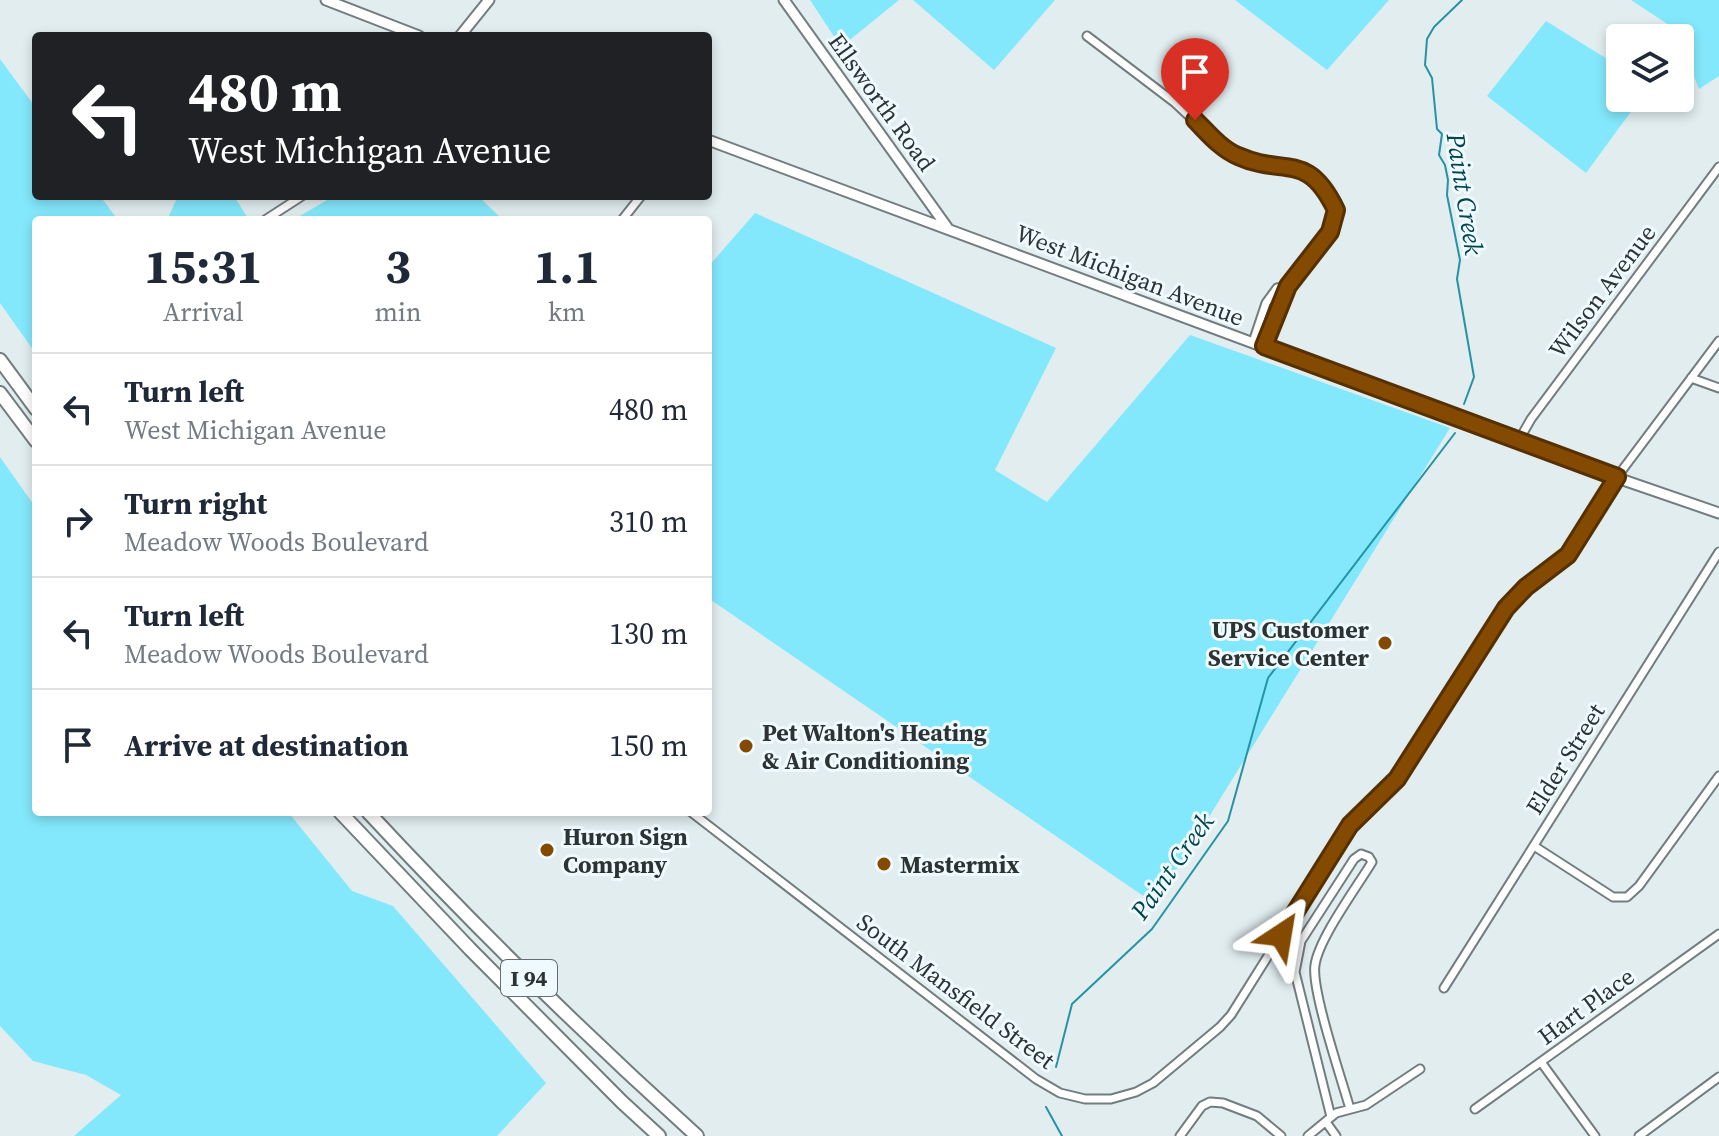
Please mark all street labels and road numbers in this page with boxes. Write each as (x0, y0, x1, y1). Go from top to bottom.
street label: Ellsworth Road (821, 26, 943, 178)
street label: West Michigan Avenue (1011, 216, 1249, 334)
street label: Wilson Avenue (1541, 217, 1663, 365)
street label: Elder Street (1518, 697, 1612, 821)
street label: South Mansfield Street (850, 906, 1062, 1077)
road number: I 94 (501, 960, 557, 996)
street label: Hart Place (1531, 960, 1641, 1052)

